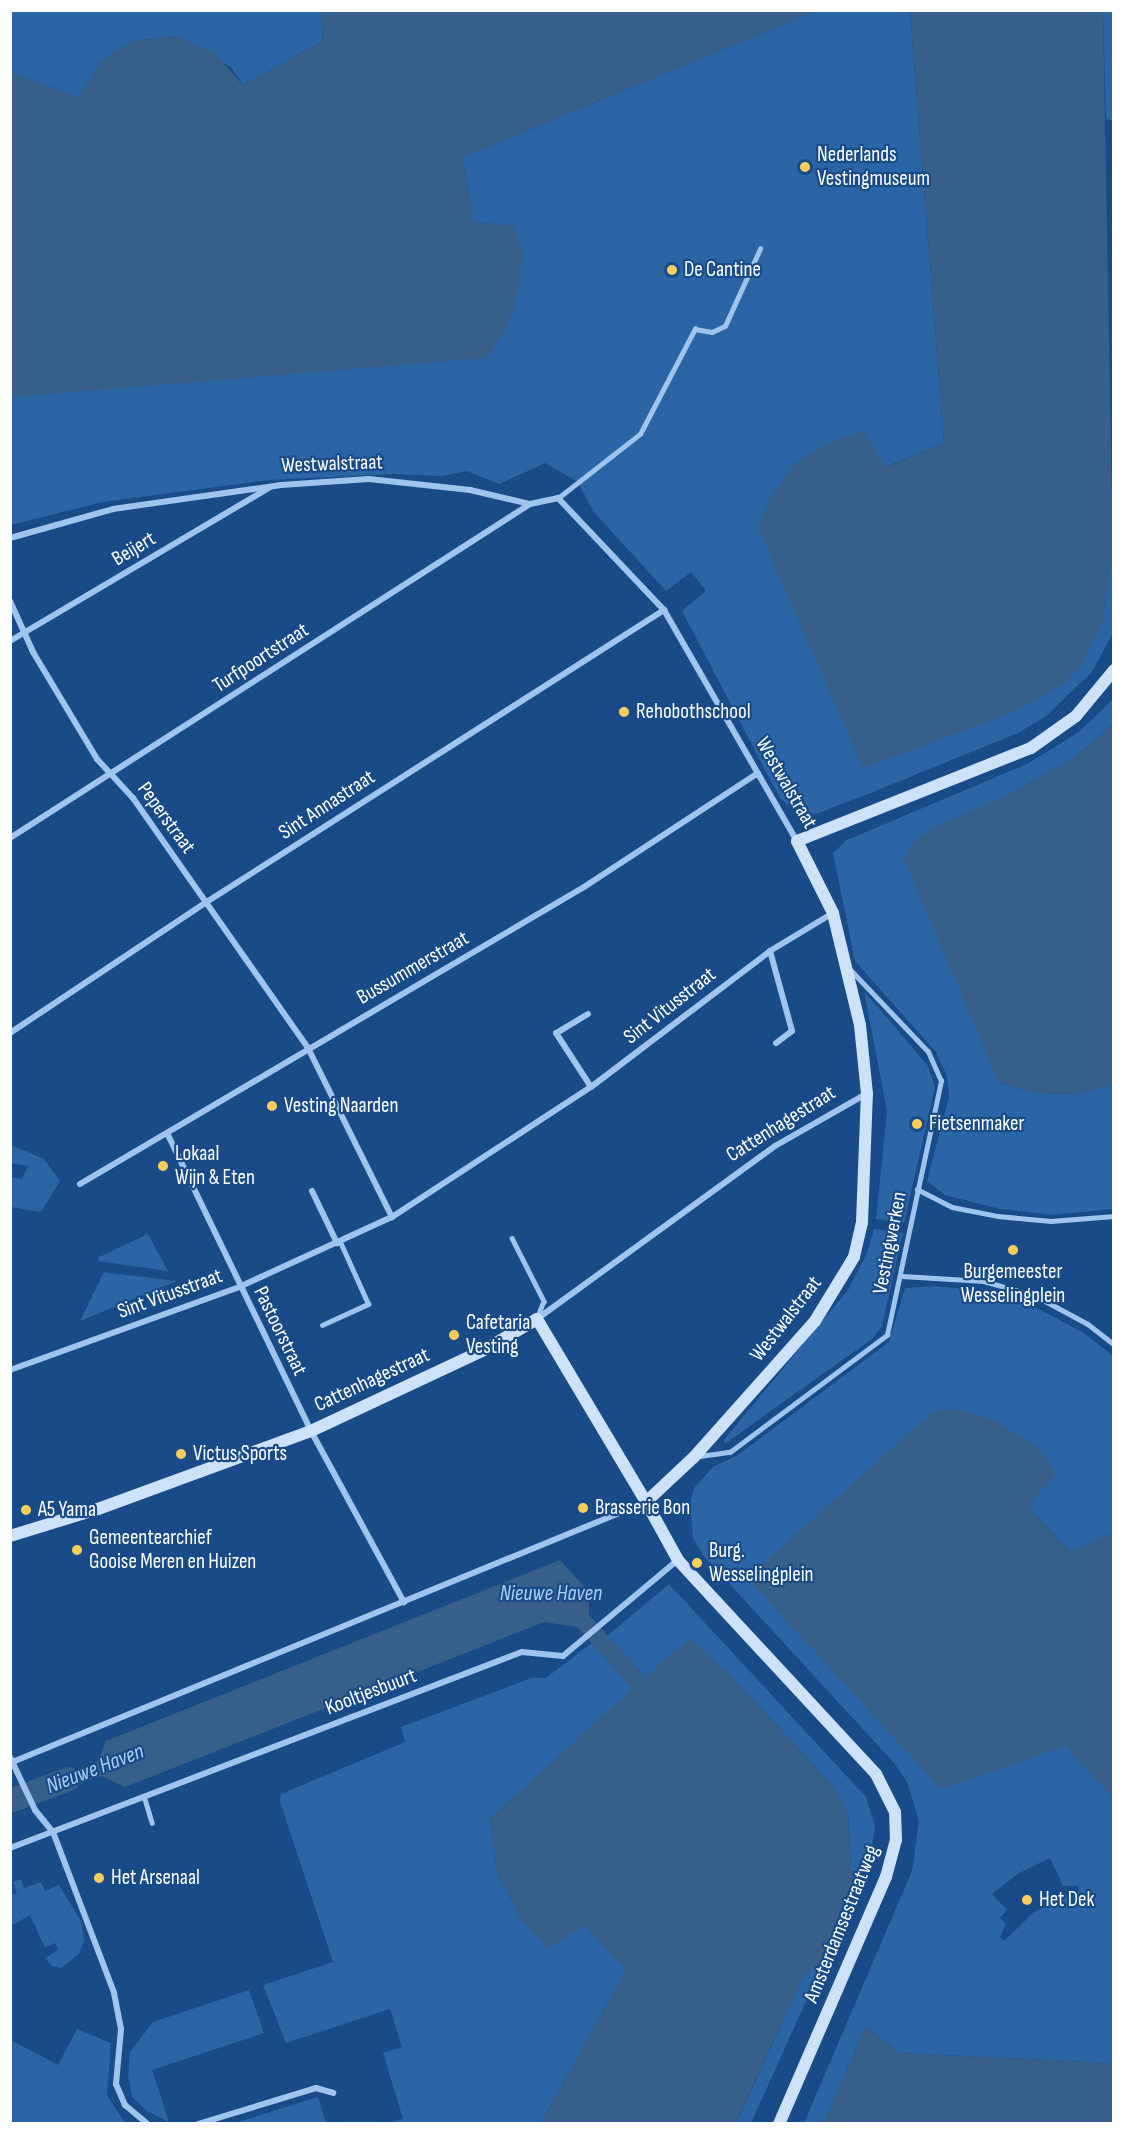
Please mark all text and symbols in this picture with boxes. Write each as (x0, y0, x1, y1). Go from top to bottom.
place label: Nederlands Vestingmuseum (817, 142, 930, 192)
marker: Nederlands Vestingmuseum (798, 160, 812, 174)
place label: De Cantine (684, 257, 761, 283)
marker: De Cantine (665, 263, 679, 277)
street label: Westwalstraat (281, 450, 383, 478)
street label: Beijert (108, 526, 160, 572)
street label: Turfpoortstraat (208, 618, 314, 698)
place label: Rehobothschool (636, 699, 751, 725)
marker: Rehobothschool (617, 705, 631, 719)
street label: Westwalstraat (750, 733, 822, 833)
street label: Sint Annastraat (274, 765, 380, 845)
street label: Peperstraat (132, 777, 200, 859)
street label: Bussummerstraat (353, 926, 473, 1010)
street label: Sint Vitusstraat (619, 962, 721, 1050)
street label: Cattenhagestraat (722, 1080, 840, 1168)
place label: Vesting Naarden (284, 1093, 399, 1119)
marker: Vesting Naarden (265, 1099, 279, 1113)
place label: Fietsenmaker (929, 1111, 1025, 1137)
marker: Fietsenmaker (910, 1117, 924, 1131)
place label: Lokaal Wijn & Eten (175, 1141, 255, 1191)
marker: Lokaal Wijn & Eten (156, 1159, 170, 1173)
street label: Vestingwerken (868, 1190, 912, 1296)
marker: Burgemeester Wesselingplein (1006, 1243, 1020, 1257)
place label: Burgemeester Wesselingplein (961, 1259, 1065, 1309)
street label: Sint Vitusstraat (114, 1263, 226, 1325)
street label: Westwalstraat (745, 1271, 827, 1367)
street label: Pastoorstraat (248, 1282, 312, 1380)
place label: Cafetaria Vesting (466, 1310, 530, 1360)
marker: Cafetaria Vesting (447, 1328, 461, 1342)
street label: Cattenhagestraat (310, 1342, 434, 1418)
place label: Victus Sports (193, 1441, 287, 1467)
marker: Victus Sports (174, 1447, 188, 1461)
place label: Brasserie Bon (595, 1495, 690, 1521)
place label: A5 Yama (38, 1497, 96, 1523)
marker: Brasserie Bon (576, 1501, 590, 1515)
marker: A5 Yama (19, 1503, 33, 1517)
place label: Gemeentearchief Gooise Meren en Huizen (89, 1525, 256, 1575)
place label: Burg. Wesselingplein (709, 1538, 814, 1588)
marker: Gemeentearchief Gooise Meren en Huizen (70, 1543, 84, 1557)
marker: Burg. Wesselingplein (690, 1556, 704, 1570)
water label: Nieuwe Haven (500, 1581, 602, 1607)
street label: Kooltjesbuurt (322, 1663, 420, 1721)
water label: Nieuwe Haven (42, 1738, 148, 1800)
street label: Amsterdamsestraatweg (799, 1841, 885, 2007)
place label: Het Arsenaal (111, 1865, 200, 1891)
marker: Het Arsenaal (92, 1871, 106, 1885)
place label: Het Dek (1039, 1887, 1095, 1913)
marker: Het Dek (1020, 1893, 1034, 1907)

